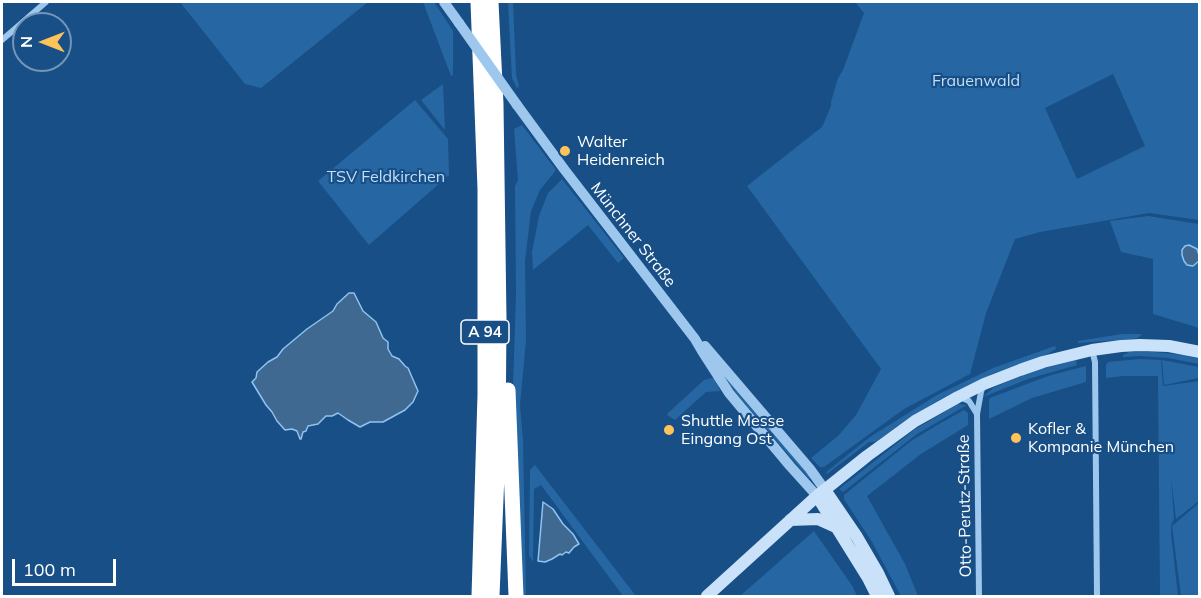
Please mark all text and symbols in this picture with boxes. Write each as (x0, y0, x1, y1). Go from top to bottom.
north arrow (12, 12, 72, 72)
text: N (16, 36, 36, 48)
park label: Frauenwald (932, 71, 1020, 91)
place label: Walter Heidenreich (577, 132, 665, 170)
marker: Walter Heidenreich (558, 144, 572, 158)
park label: TSV Feldkirchen (327, 167, 445, 187)
street label: Münchner Straße (586, 179, 680, 291)
road number: A 94 (461, 320, 509, 344)
place label: Shuttle Messe Eingang Ost (681, 411, 784, 449)
place label: Kofler & Kompanie München (1028, 419, 1174, 457)
marker: Shuttle Messe Eingang Ost (662, 423, 676, 437)
marker: Kofler & Kompanie München (1009, 431, 1023, 445)
street label: Otto-Perutz-Straße (954, 434, 976, 578)
scale bar (15, 547, 118, 585)
text: 100 m (23, 558, 76, 581)

